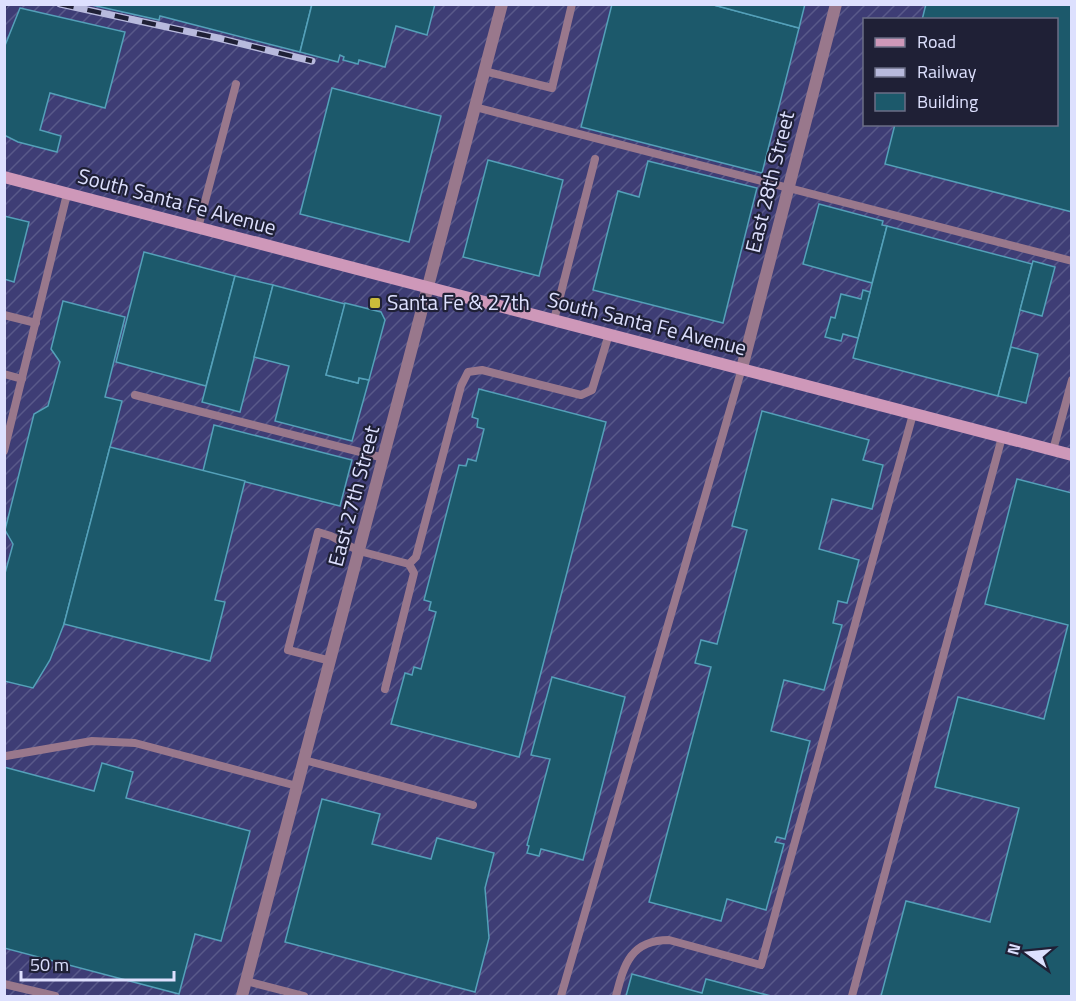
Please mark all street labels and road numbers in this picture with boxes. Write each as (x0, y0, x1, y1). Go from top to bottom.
street label: East 28th Street (736, 107, 802, 256)
street label: South Santa Fe Avenue (75, 159, 280, 243)
street label: South Santa Fe Avenue (544, 283, 750, 363)
street label: East 27th Street (319, 421, 387, 570)

